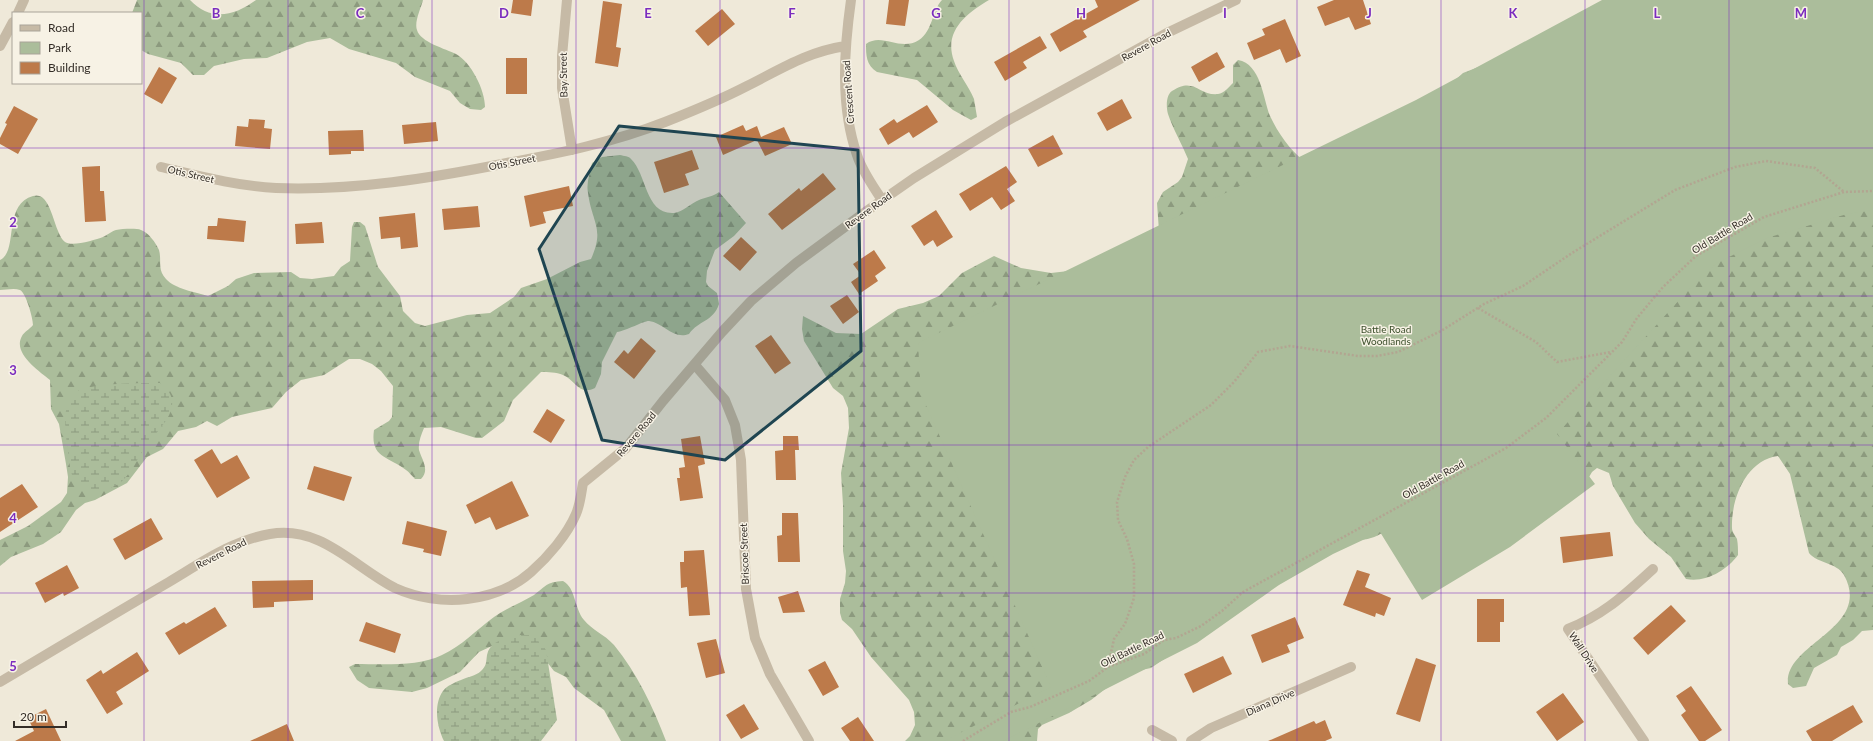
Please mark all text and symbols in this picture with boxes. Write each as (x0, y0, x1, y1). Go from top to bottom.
text: B (212, 5, 221, 21)
text: C (356, 5, 365, 21)
text: D (499, 5, 509, 21)
text: E (644, 5, 652, 21)
text: F (788, 5, 796, 21)
text: G (931, 5, 941, 21)
text: H (1076, 5, 1086, 21)
text: I (1223, 5, 1227, 21)
text: J (1366, 5, 1372, 21)
text: K (1509, 5, 1519, 21)
text: L (1654, 5, 1661, 21)
text: M (1795, 5, 1807, 21)
legend (12, 12, 142, 84)
text: Road (48, 20, 75, 35)
street label: Revere Road (1119, 26, 1173, 64)
text: Park (48, 40, 72, 55)
street label: Bay Street (557, 52, 569, 98)
text: Building (48, 60, 91, 75)
street label: Crescent Road (840, 60, 856, 124)
street label: Otis Street (488, 152, 537, 172)
street label: Otis Street (167, 163, 216, 185)
street label: Revere Road (842, 189, 894, 231)
street label: Old Battle Road (1689, 210, 1755, 256)
text: 2 (9, 214, 17, 230)
park label: Battle Road Woodlands (1361, 323, 1411, 347)
text: 3 (9, 362, 17, 378)
street label: Revere Road (614, 409, 658, 459)
street label: Old Battle Road (1400, 457, 1466, 501)
text: 4 (9, 510, 17, 526)
street label: Briscoe Street (737, 523, 751, 585)
street label: Revere Road (194, 535, 248, 571)
street label: Old Battle Road (1098, 628, 1166, 670)
street label: Wall Drive (1566, 629, 1602, 675)
text: 5 (9, 658, 17, 674)
street label: Diana Drive (1244, 686, 1296, 718)
scale bar (14, 703, 66, 729)
text: 20 m (20, 709, 47, 724)

